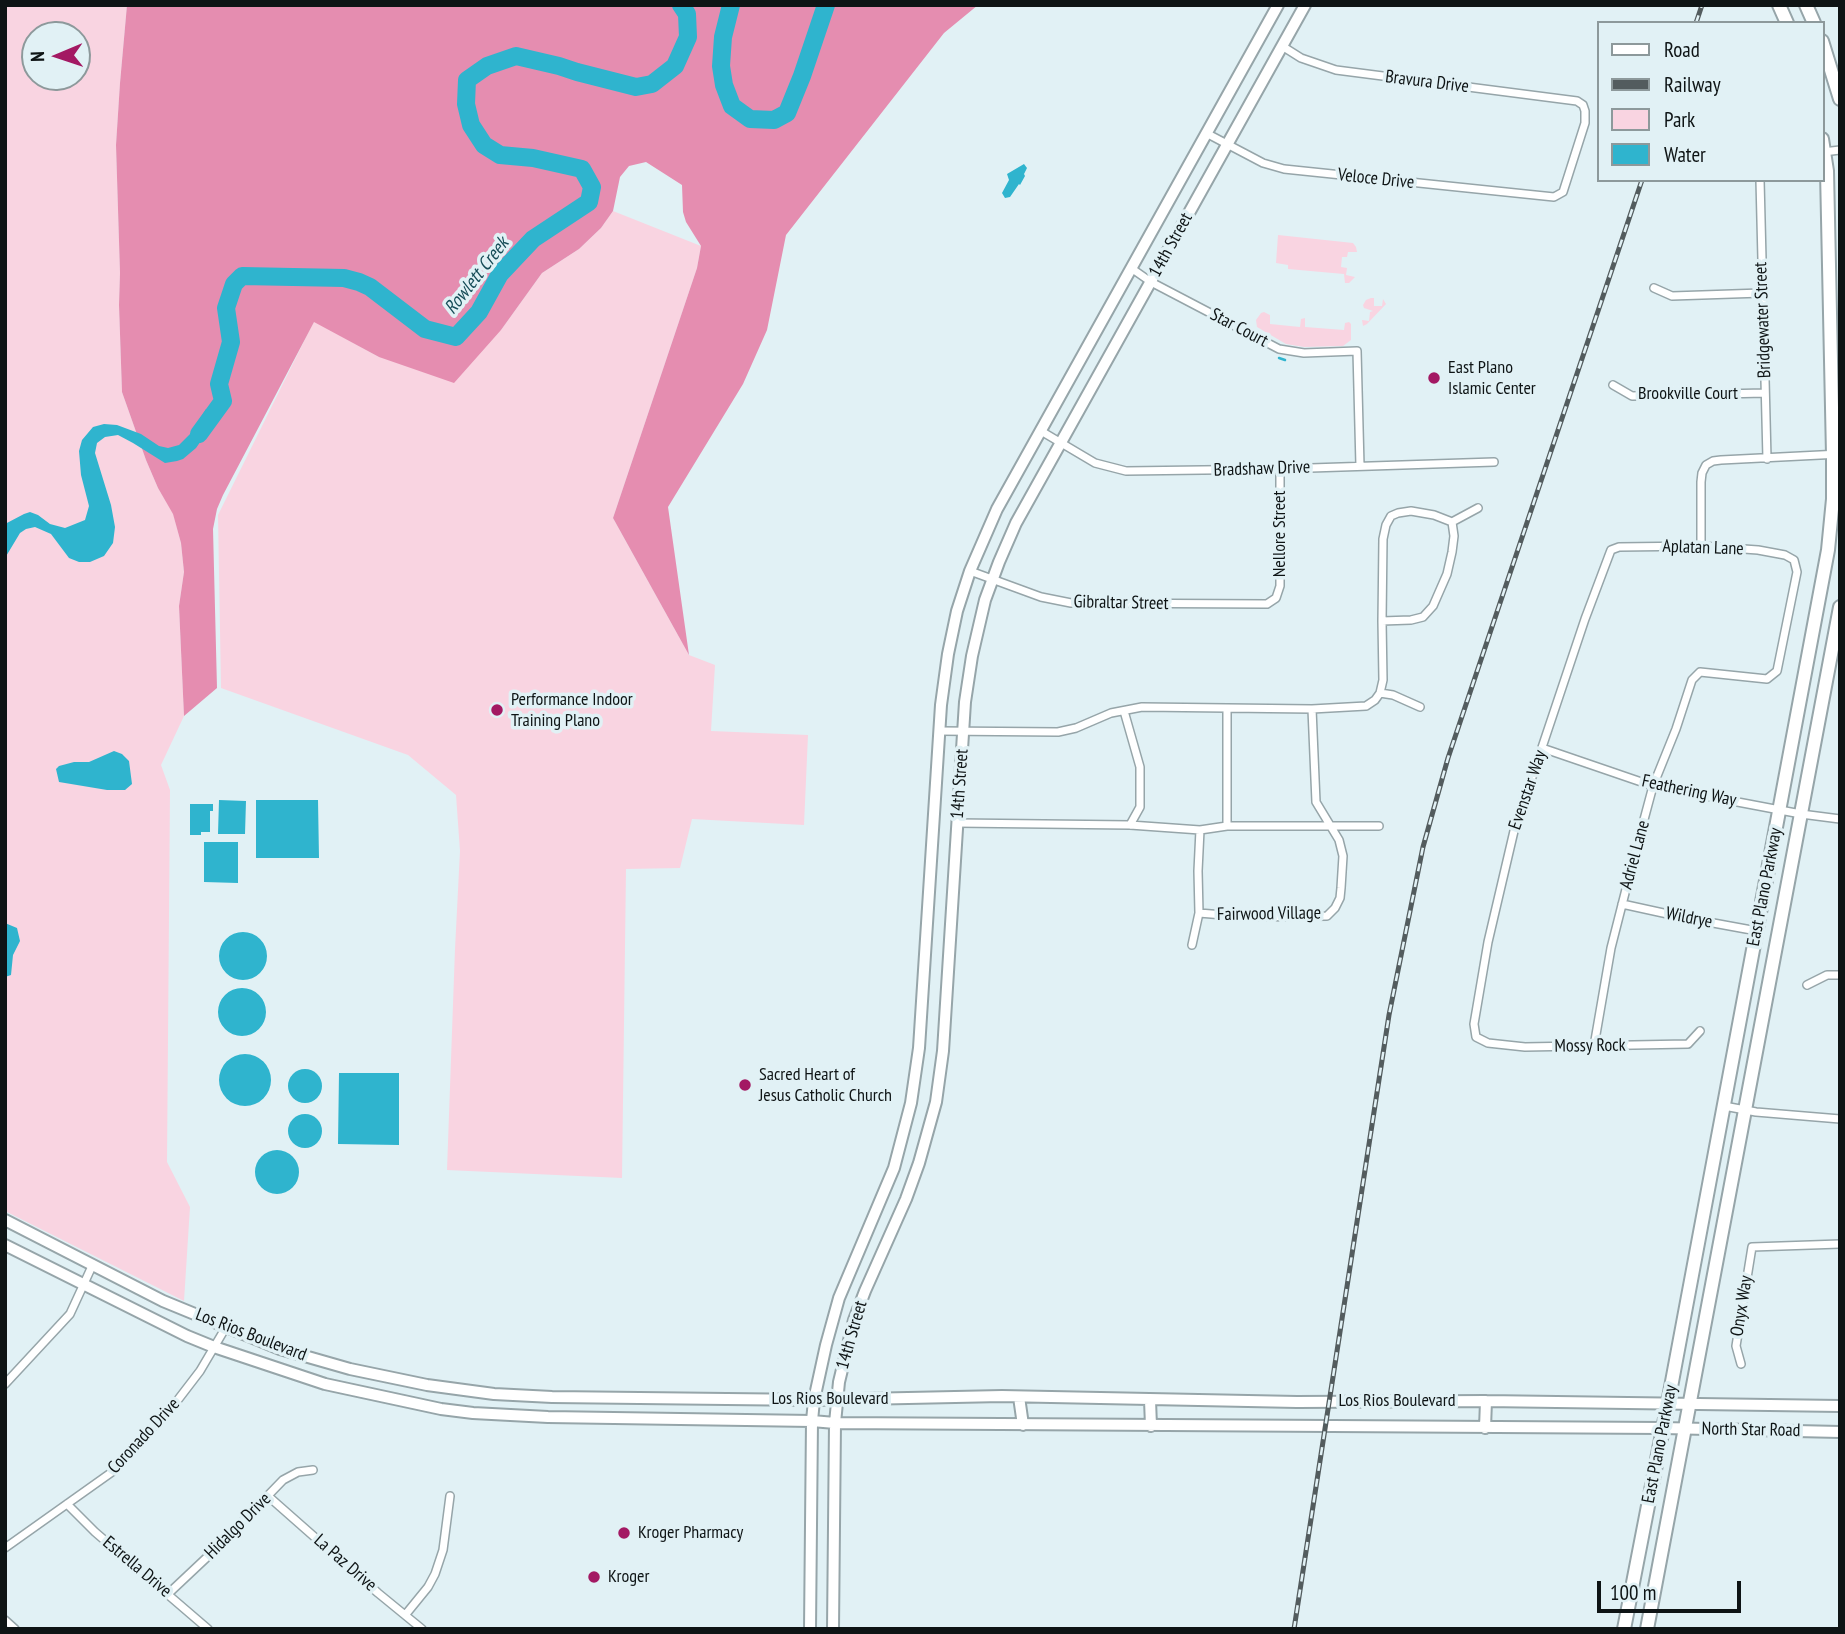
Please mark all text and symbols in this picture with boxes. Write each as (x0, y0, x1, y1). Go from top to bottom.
north arrow (21, 21, 91, 91)
legend (1596, 21, 1824, 182)
text: Road (1664, 36, 1700, 63)
text: N (25, 51, 49, 62)
street label: Bravura Drive (1384, 66, 1470, 98)
text: Railway (1664, 71, 1721, 98)
text: Park (1664, 106, 1695, 133)
text: Water (1664, 141, 1706, 168)
street label: Veloce Drive (1337, 164, 1415, 194)
street label: 14th Street (1145, 209, 1197, 281)
water label: Rowlett Creek (440, 233, 514, 319)
street label: Bridgewater Street (1750, 262, 1776, 378)
street label: Star Court (1206, 304, 1272, 352)
place label: East Plano Islamic Center (1448, 357, 1536, 400)
marker: East Plano Islamic Center (1426, 370, 1442, 386)
street label: Brookville Court (1638, 383, 1738, 405)
street label: Bradshaw Drive (1213, 457, 1311, 481)
street label: Nellore Street (1269, 491, 1291, 577)
street label: Aplatan Lane (1662, 536, 1744, 560)
street label: Gibraltar Street (1073, 591, 1169, 615)
place label: Performance Indoor Training Plano (511, 689, 633, 732)
marker: Performance Indoor Training Plano (489, 702, 505, 718)
street label: Evenstar Way (1504, 747, 1552, 833)
street label: 14th Street (947, 748, 973, 820)
street label: Feathering Way (1640, 770, 1738, 812)
street label: Adriel Lane (1615, 818, 1655, 892)
street label: East Plano Parkway (1743, 826, 1787, 948)
street label: Fairwood Village (1217, 902, 1321, 926)
street label: Wildrye (1664, 903, 1714, 933)
street label: Mossy Rock (1554, 1035, 1626, 1057)
place label: Sacred Heart of Jesus Catholic Church (759, 1064, 892, 1106)
marker: Sacred Heart of Jesus Catholic Church (737, 1077, 753, 1093)
street label: Onyx Way (1727, 1274, 1757, 1338)
street label: 14th Street (832, 1298, 872, 1372)
street label: Los Rios Boulevard (193, 1304, 309, 1366)
street label: East Plano Parkway (1638, 1383, 1682, 1505)
street label: Los Rios Boulevard (772, 1388, 888, 1410)
street label: Los Rios Boulevard (1339, 1390, 1455, 1412)
street label: Coronado Drive (104, 1394, 184, 1478)
street label: North Star Road (1701, 1418, 1801, 1442)
street label: Hidalgo Drive (200, 1488, 276, 1564)
place label: Kroger Pharmacy (638, 1522, 743, 1544)
marker: Kroger Pharmacy (616, 1525, 632, 1541)
street label: La Paz Drive (309, 1530, 381, 1596)
street label: Estrella Drive (98, 1532, 176, 1602)
place label: Kroger (608, 1566, 649, 1588)
scale bar (1600, 1568, 1744, 1612)
marker: Kroger (586, 1569, 602, 1585)
text: 100 m (1610, 1579, 1656, 1606)

